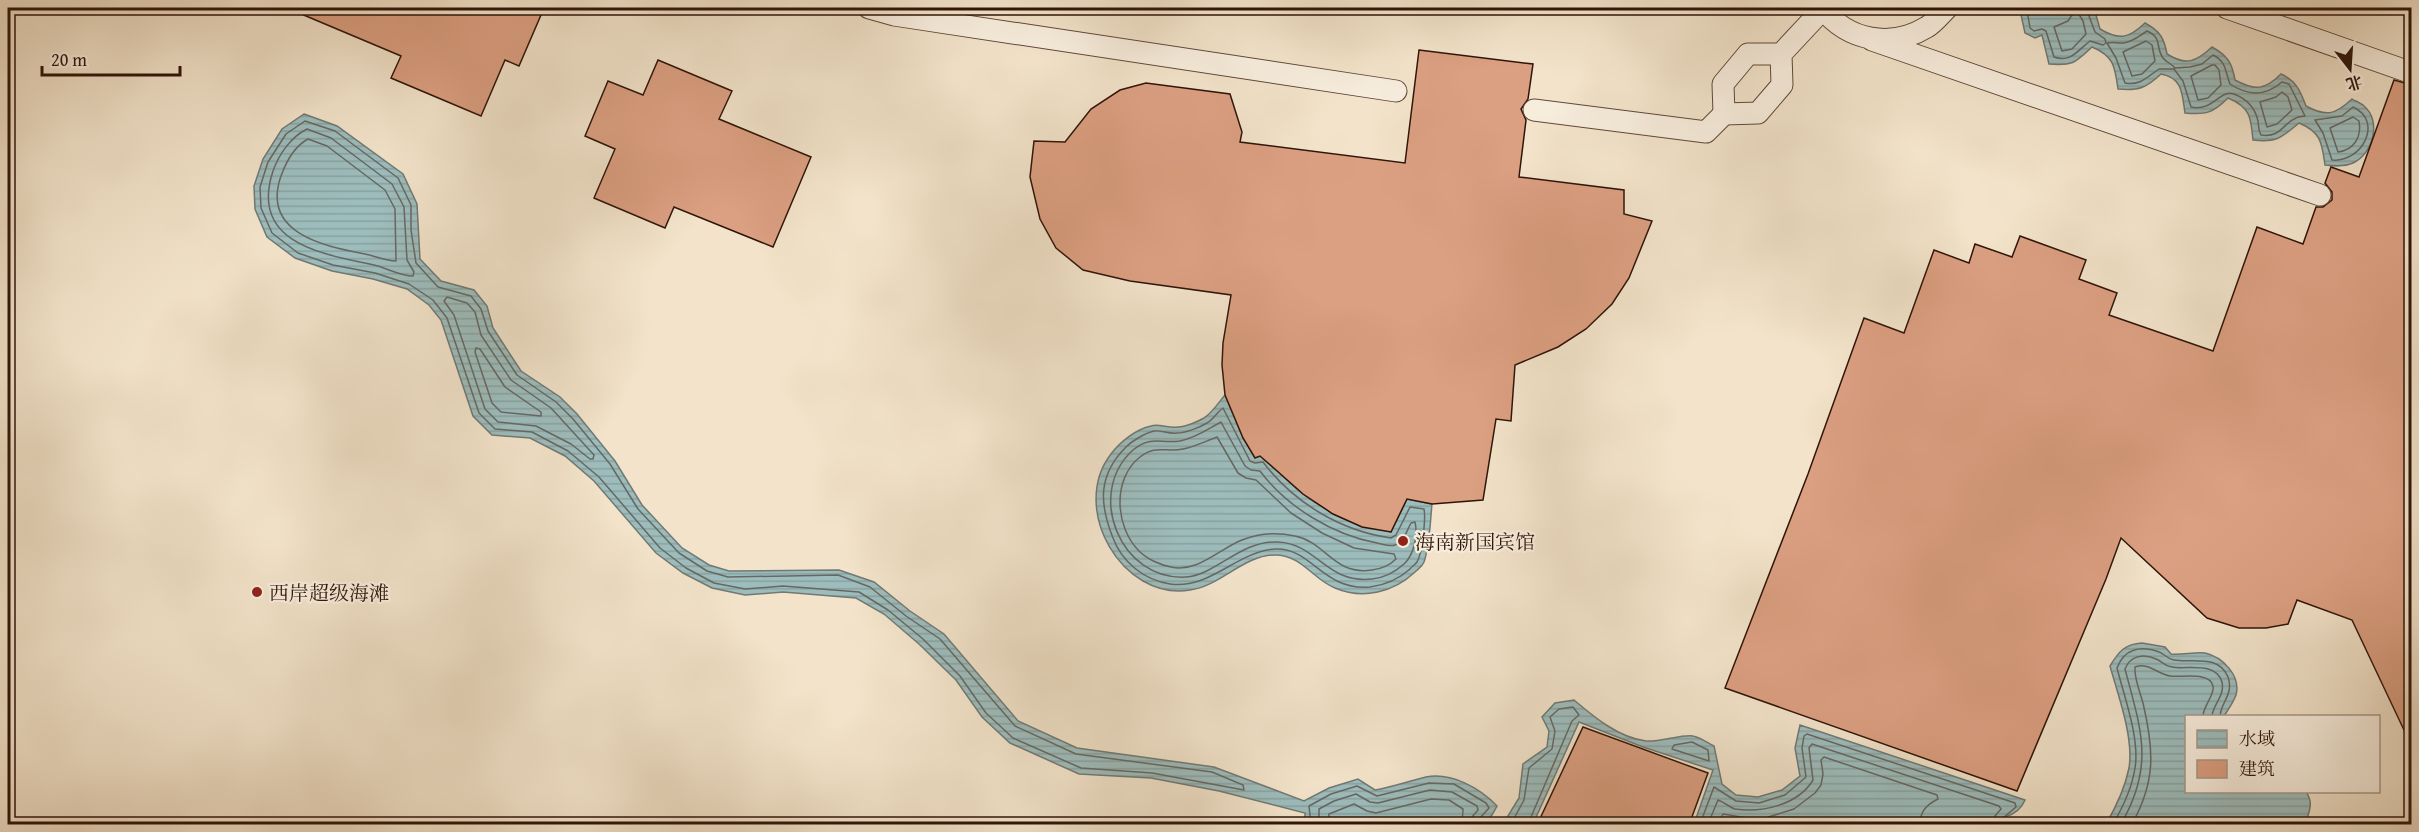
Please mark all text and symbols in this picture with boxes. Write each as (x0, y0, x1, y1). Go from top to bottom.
scale bar (42, 39, 180, 77)
north arrow (2320, 39, 2380, 99)
text: 20 m (51, 46, 87, 73)
text: 北 (2343, 70, 2366, 97)
place label: 海南新国宾馆 (1415, 527, 1535, 556)
marker: 海南新国宾馆 (1396, 534, 1410, 548)
place label: 西岸超级海滩 (269, 578, 389, 607)
marker: 西岸超级海滩 (250, 585, 264, 599)
legend (2185, 715, 2380, 793)
text: 水域 (2239, 725, 2275, 752)
text: 建筑 (2239, 755, 2275, 782)

